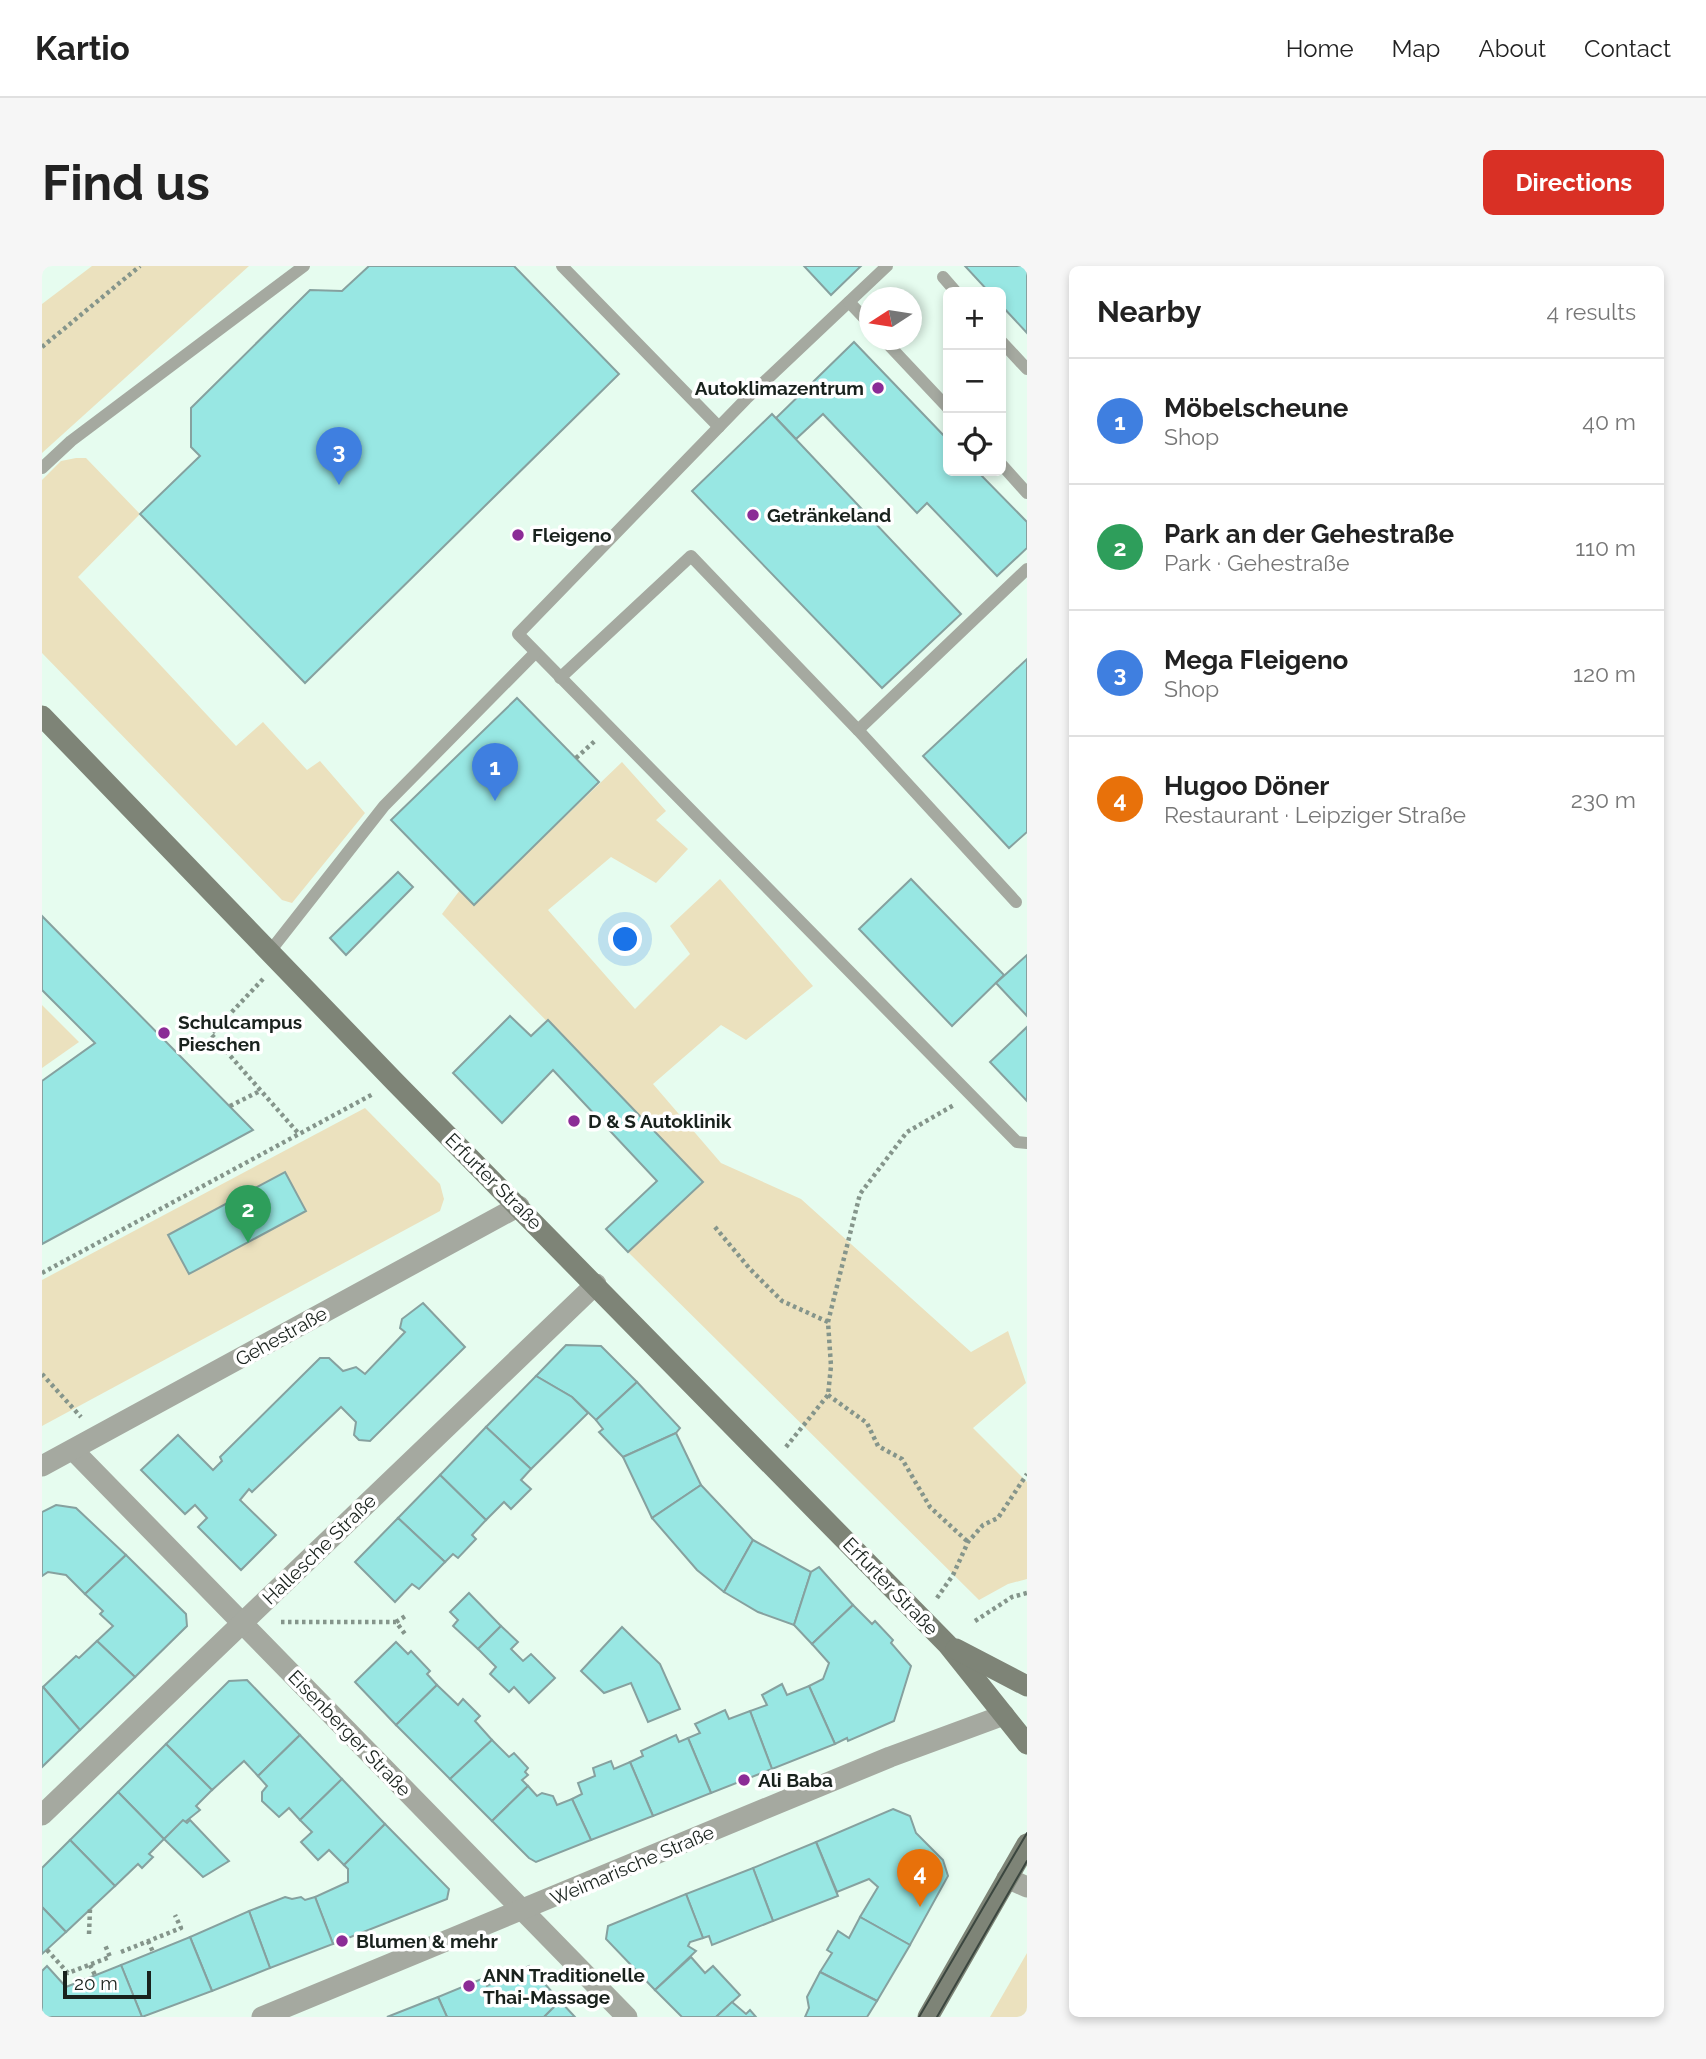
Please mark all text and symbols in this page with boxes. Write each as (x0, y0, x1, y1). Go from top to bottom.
text: Kartio (35, 29, 130, 68)
text: Home (1286, 34, 1354, 63)
text: Map (1392, 34, 1440, 63)
text: About (1478, 34, 1546, 63)
text: Contact (1584, 34, 1671, 63)
button: Directions (1483, 150, 1664, 215)
text: Find us (42, 154, 210, 211)
north arrow (859, 287, 922, 350)
map controls (943, 287, 1006, 476)
button: + (943, 287, 1006, 350)
text: Nearby (1097, 294, 1201, 329)
text: 4 results (1547, 298, 1636, 325)
button: − (943, 350, 1006, 413)
place label: Autoklimazentrum (695, 377, 864, 399)
marker: Autoklimazentrum (870, 380, 886, 396)
text: Möbelscheune (1164, 393, 1348, 423)
text: 1 (1114, 408, 1126, 435)
text: 40 m (1582, 408, 1636, 435)
button: locate (943, 413, 1006, 476)
text: Shop (1164, 423, 1219, 450)
pin: 3 (316, 427, 362, 485)
place label: Getränkeland (767, 504, 891, 526)
marker: Getränkeland (745, 507, 761, 523)
text: Park an der Gehestraße (1164, 519, 1454, 549)
place label: Fleigeno (532, 524, 612, 546)
marker: Fleigeno (510, 527, 526, 543)
text: 2 (1114, 534, 1126, 561)
text: 110 m (1575, 534, 1636, 561)
text: Park · Gehestraße (1164, 549, 1349, 576)
text: Mega Fleigeno (1164, 645, 1348, 675)
text: 3 (1114, 660, 1126, 687)
text: 120 m (1573, 660, 1636, 687)
text: Shop (1164, 675, 1219, 702)
pin: 1 (472, 743, 518, 801)
text: Hugoo Döner (1164, 771, 1329, 801)
text: 4 (1113, 786, 1127, 813)
text: 230 m (1571, 786, 1636, 813)
text: Restaurant · Leipziger Straße (1164, 801, 1466, 828)
your location (608, 922, 642, 956)
place label: Schulcampus Pieschen (178, 1011, 302, 1055)
marker: Schulcampus Pieschen (156, 1025, 172, 1041)
place label: D & S Autoklinik (588, 1110, 732, 1132)
marker: D & S Autoklinik (566, 1113, 582, 1129)
street label: Erfurter Straße (441, 1128, 547, 1234)
pin: 2 (225, 1185, 271, 1243)
street label: Gehestraße (231, 1302, 331, 1370)
street label: Hallesche Straße (258, 1489, 380, 1609)
street label: Erfurter Straße (839, 1533, 943, 1639)
street label: Eisenberger Straße (284, 1665, 416, 1801)
place label: Ali Baba (758, 1769, 833, 1791)
marker: Ali Baba (736, 1772, 752, 1788)
street label: Weimarische Straße (547, 1821, 717, 1909)
pin: 4 (897, 1849, 943, 1907)
place label: Blumen & mehr (356, 1930, 498, 1952)
marker: Blumen & mehr (334, 1933, 350, 1949)
place label: ANN Traditionelle Thai-Massage (483, 1964, 645, 2008)
scale bar (63, 1968, 150, 2000)
text: 20 m (74, 1972, 118, 1994)
marker: ANN Traditionelle Thai-Massage (461, 1978, 477, 1994)

